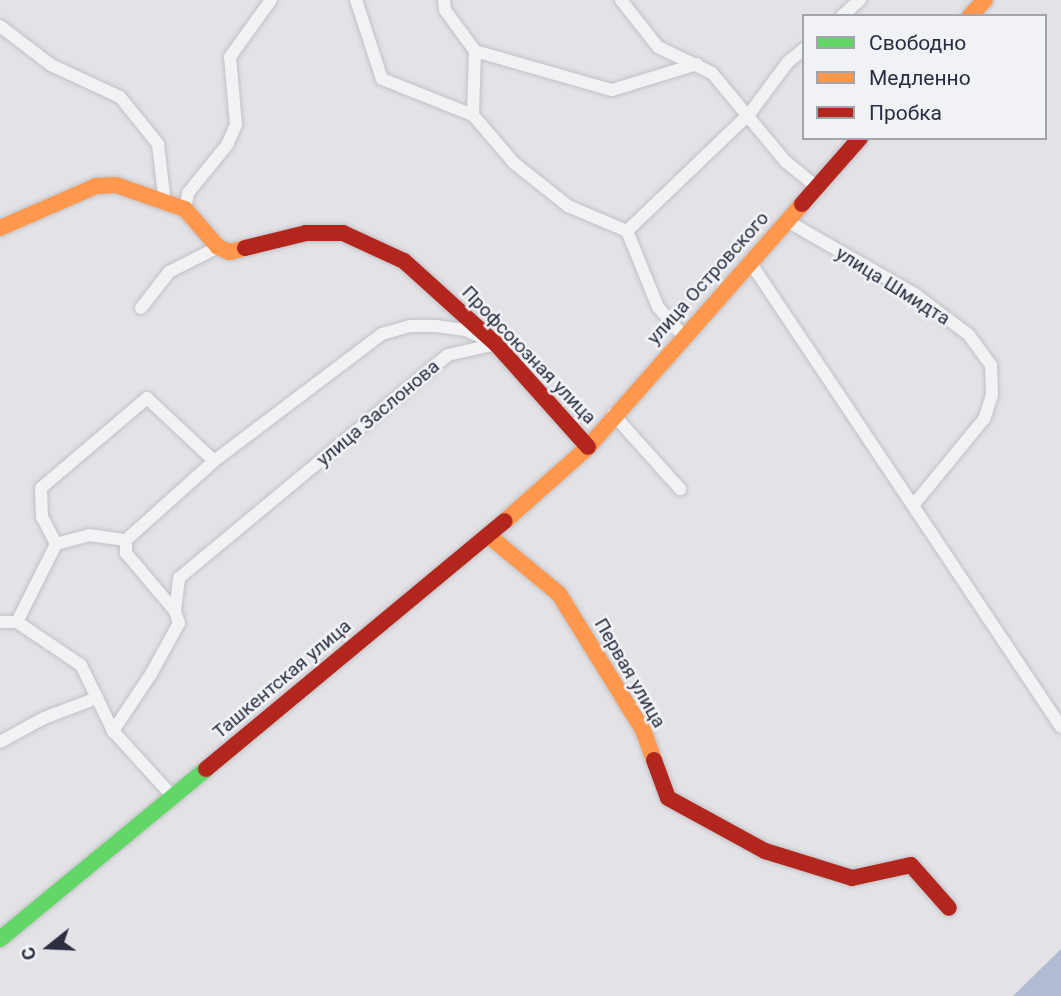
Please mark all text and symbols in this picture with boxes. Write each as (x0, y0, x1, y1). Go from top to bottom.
legend (802, 14, 1047, 140)
text: Свободно (869, 31, 966, 55)
text: Медленно (869, 66, 971, 90)
text: Пробка (869, 101, 942, 125)
street label: улица Островского (642, 207, 774, 349)
street label: улица Шмидта (832, 242, 954, 330)
street label: Профсоюзная улица (457, 281, 601, 429)
street label: улица Заслонова (312, 355, 444, 471)
street label: Первая улица (589, 614, 671, 732)
street label: Ташкентская улица (208, 615, 356, 743)
north arrow (14, 912, 84, 982)
text: С (16, 944, 41, 963)

